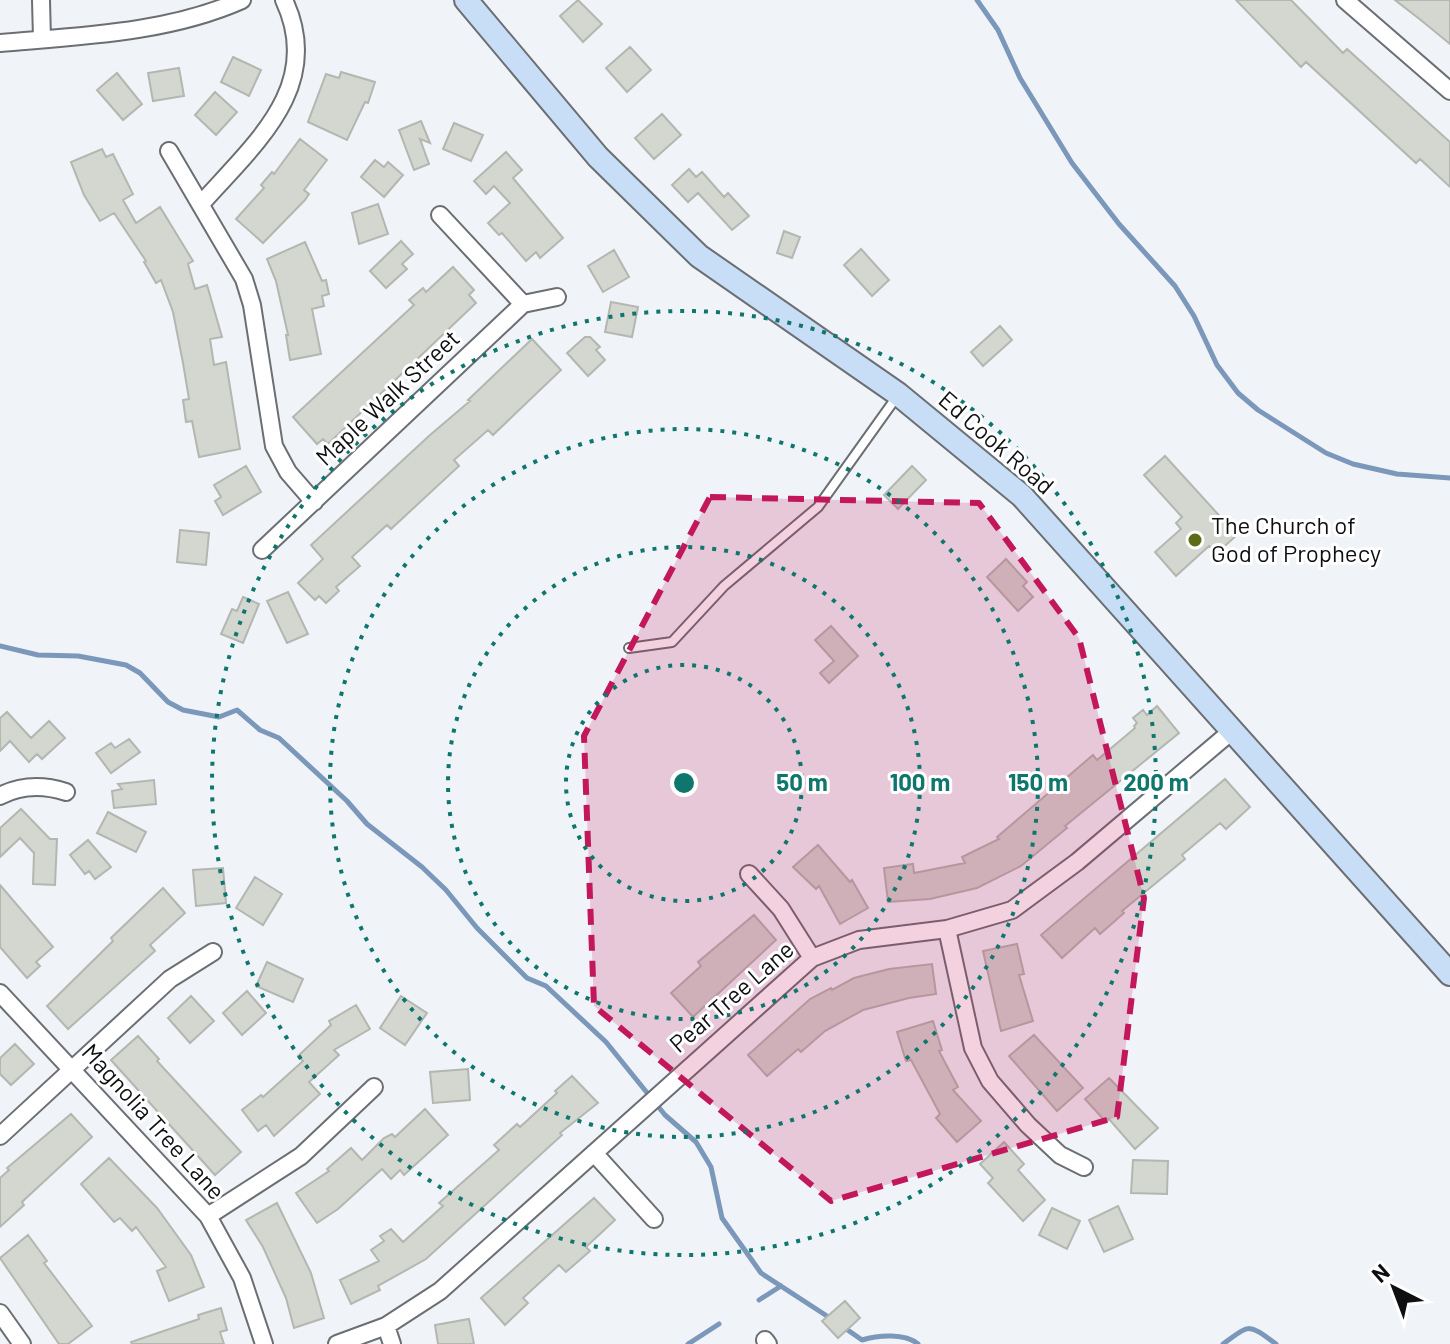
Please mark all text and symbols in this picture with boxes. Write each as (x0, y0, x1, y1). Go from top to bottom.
street label: Maple Walk Street (309, 323, 465, 471)
street label: Ed Cook Road (934, 384, 1060, 500)
place label: The Church of God of Prophecy (1211, 510, 1381, 567)
marker: The Church of God of Prophecy (1186, 531, 1204, 549)
text: 50 m (776, 767, 828, 796)
text: 100 m (890, 767, 950, 796)
text: 150 m (1008, 767, 1068, 796)
text: 200 m (1123, 767, 1189, 796)
centre of rings (670, 769, 698, 797)
street label: Pear Tree Lane (663, 934, 799, 1058)
street label: Magnolia Tree Lane (77, 1037, 232, 1205)
north arrow (1354, 1248, 1434, 1328)
text: N (1366, 1258, 1394, 1287)

